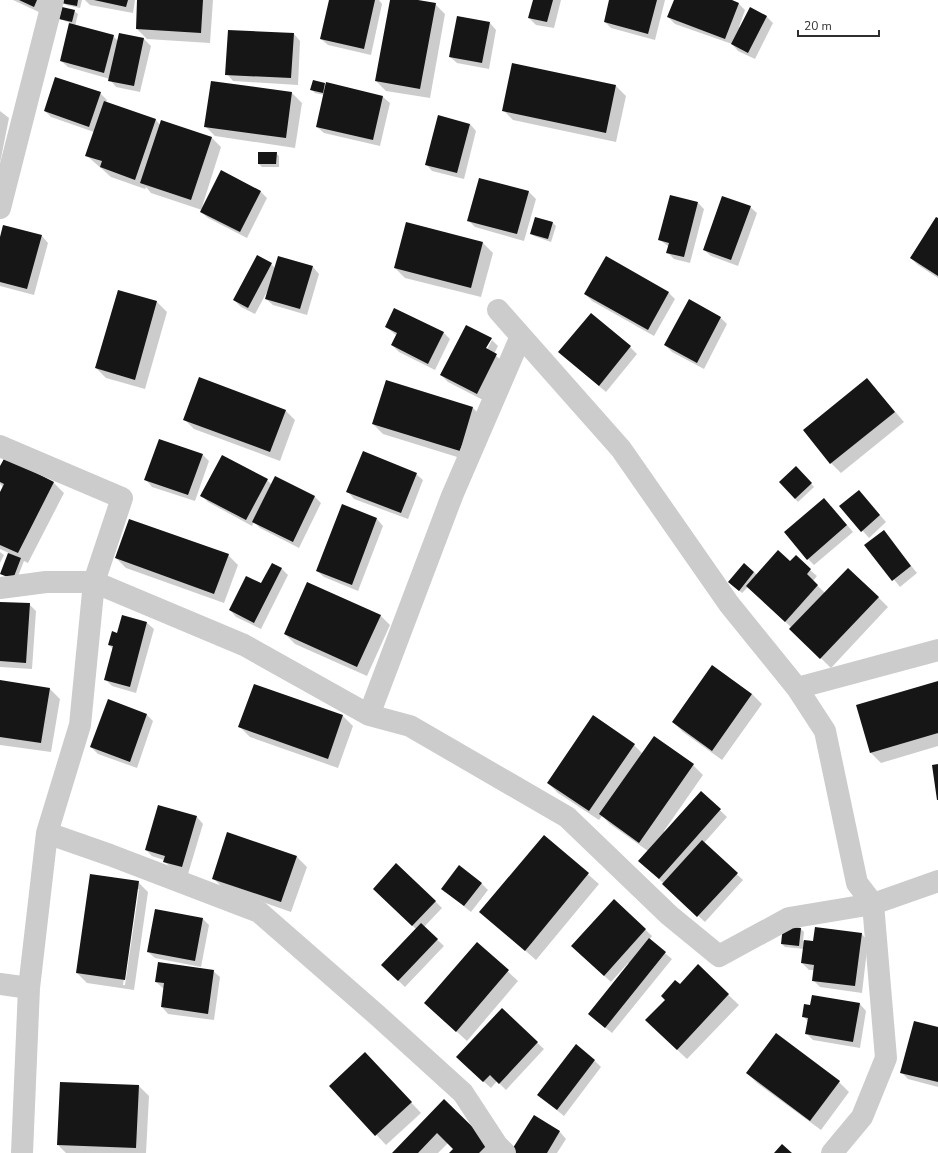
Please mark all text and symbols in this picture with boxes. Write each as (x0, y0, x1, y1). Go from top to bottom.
scale bar (798, 12, 879, 38)
text: 20 m (804, 18, 832, 34)

